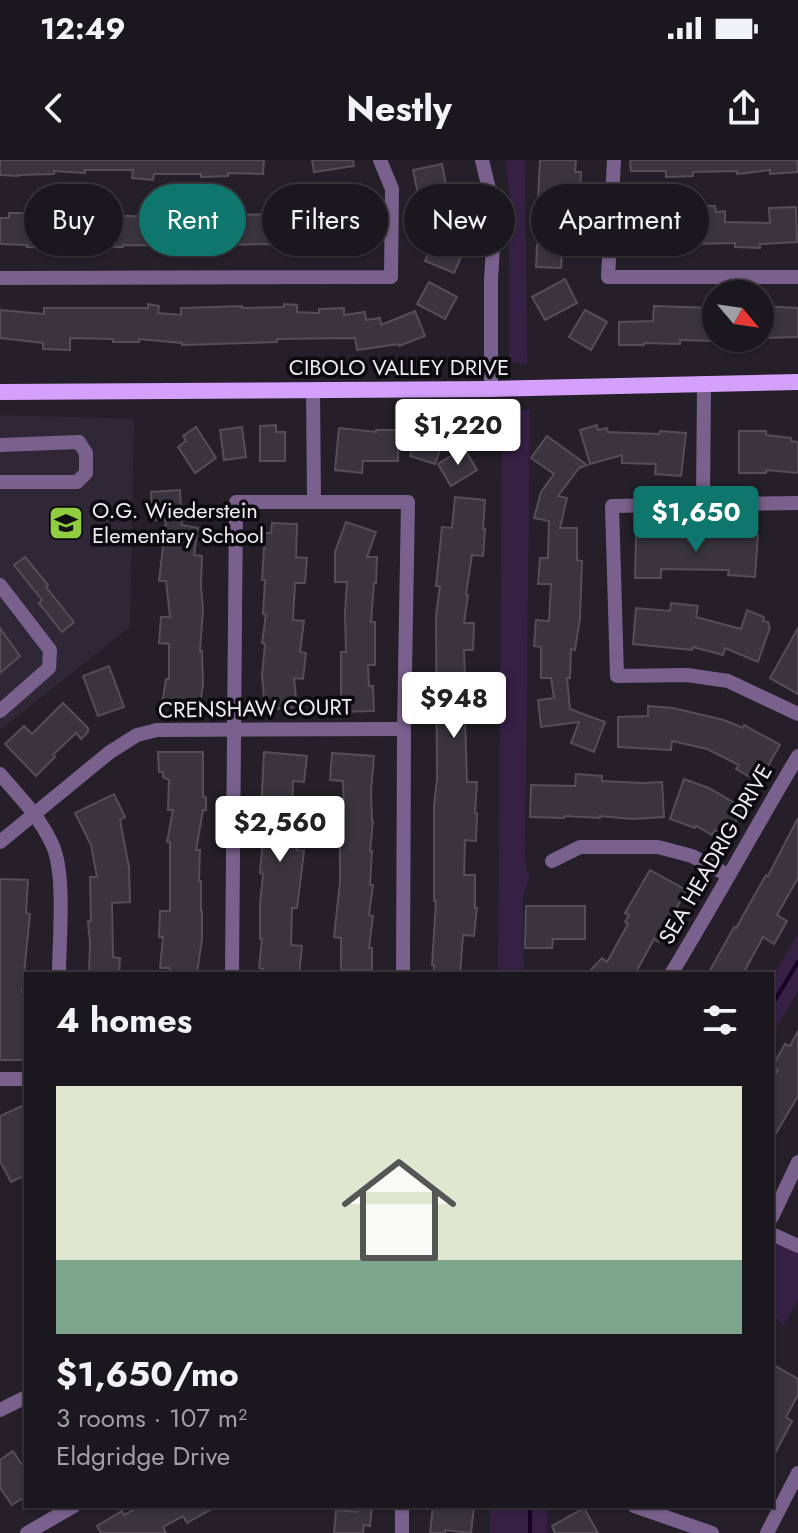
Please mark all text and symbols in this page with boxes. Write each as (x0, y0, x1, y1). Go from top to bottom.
text: 12:49 (40, 7, 126, 50)
text: Nestly (346, 82, 452, 134)
icon: back (32, 86, 76, 130)
icon: share (722, 86, 766, 130)
chip: Buy (24, 184, 123, 256)
chip: Rent (139, 184, 246, 256)
chip: Filters (262, 184, 388, 256)
chip: New (404, 184, 515, 256)
chip: Apartment (531, 184, 709, 256)
north arrow (702, 280, 774, 352)
map controls (702, 280, 774, 352)
street label: CIBOLO VALLEY DRIVE (289, 351, 509, 383)
pin: $1,220 (393, 399, 523, 467)
text: $1,220 (413, 406, 503, 444)
pin: $1,650 (631, 486, 761, 554)
text: $1,650 (651, 493, 741, 531)
place label: O.G. Wiederstein Elementary School (92, 494, 264, 551)
school or university icon: O.G. Wiederstein Elementary School (47, 504, 85, 542)
pin: $948 (407, 672, 501, 740)
text: $948 (420, 679, 488, 717)
street label: CRENSHAW COURT (158, 690, 353, 726)
street label: SEA HEADRIG DRIVE (650, 758, 780, 950)
pin: $2,560 (215, 796, 345, 864)
text: $2,560 (233, 803, 327, 841)
text: 4 homes (56, 996, 192, 1045)
icon: filters (698, 998, 742, 1042)
icon: home (327, 1138, 471, 1282)
text: $1,650/mo (56, 1350, 239, 1399)
text: 3 rooms · 107 m² (56, 1399, 247, 1437)
text: Eldgridge Drive (56, 1437, 230, 1475)

